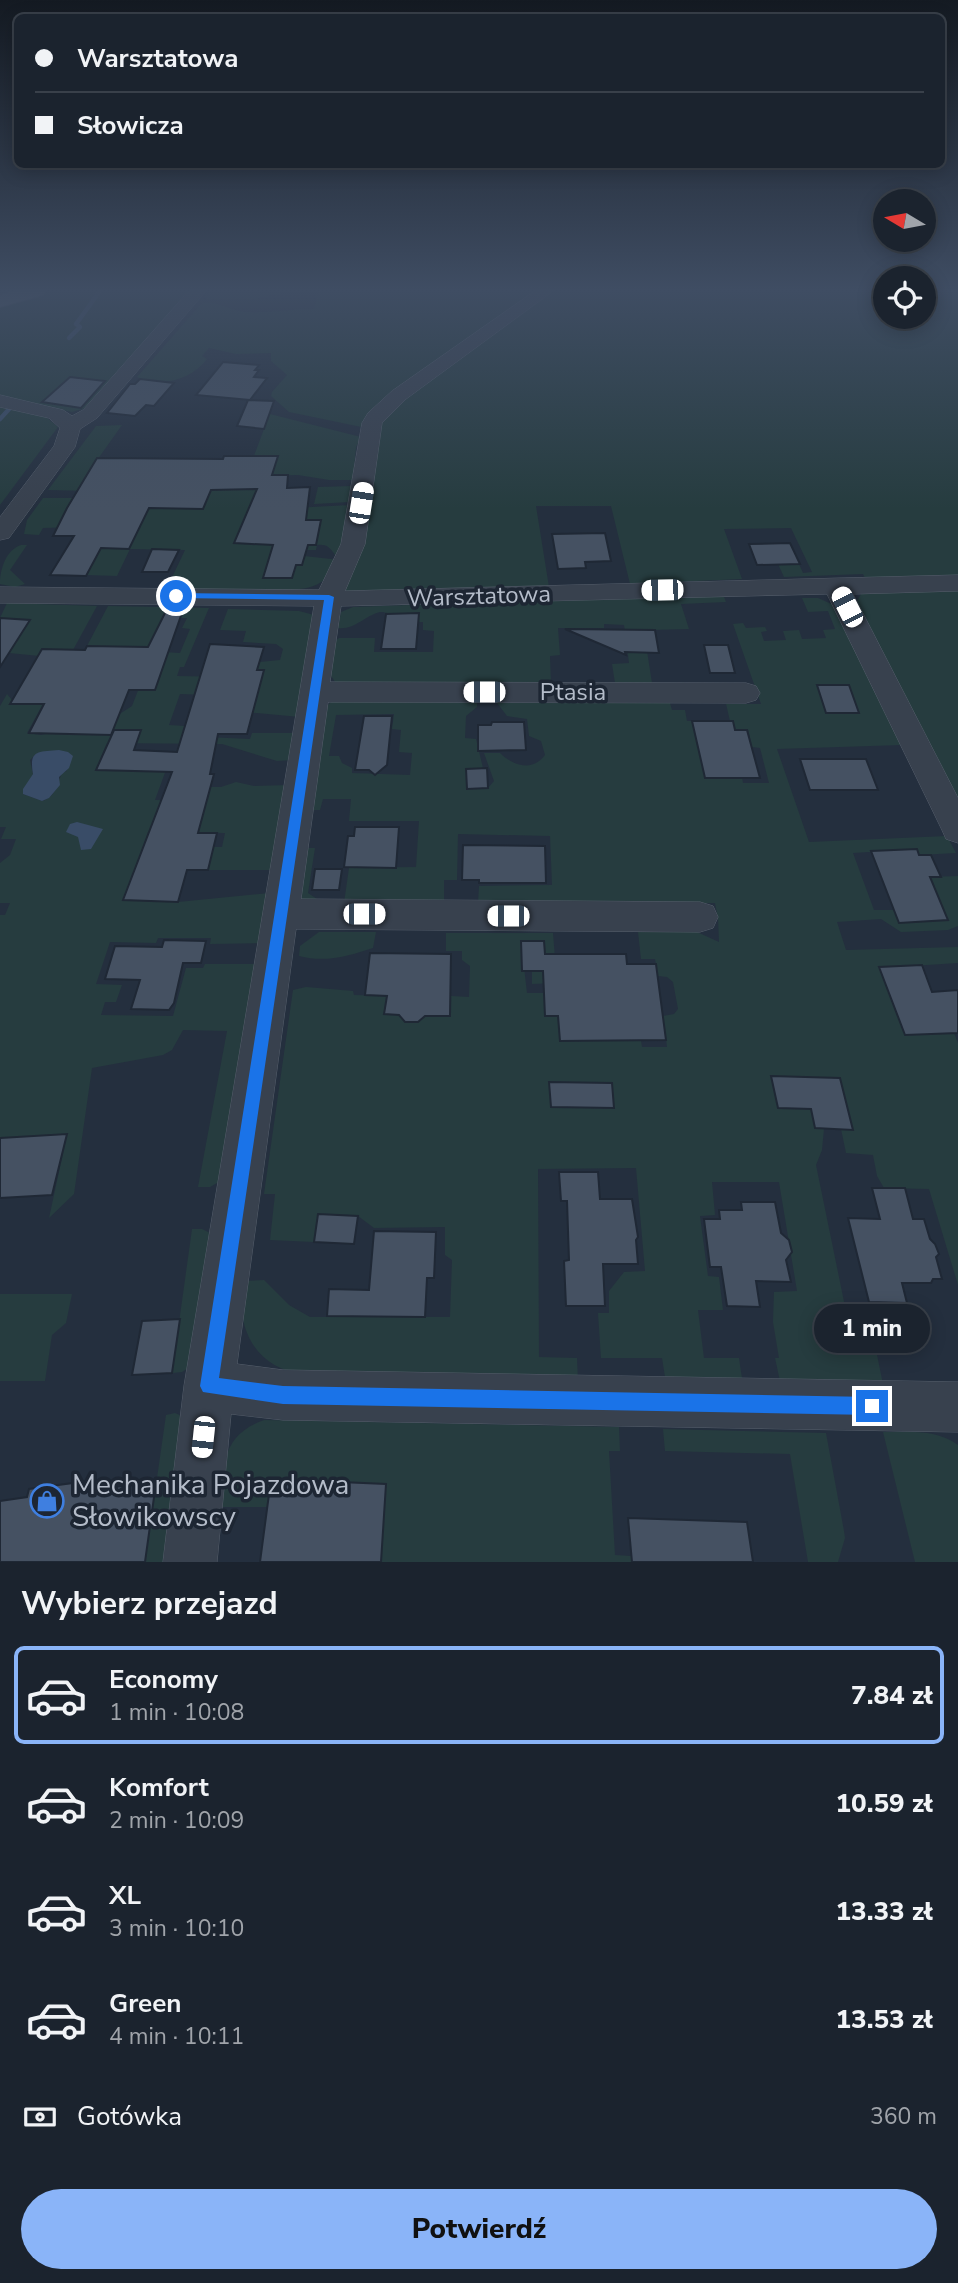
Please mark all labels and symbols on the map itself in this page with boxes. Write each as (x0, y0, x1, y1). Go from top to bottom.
north arrow (873, 189, 936, 252)
car (348, 481, 375, 525)
street label: Warsztatowa (406, 577, 552, 615)
car (641, 579, 684, 601)
route start (160, 580, 192, 612)
car (829, 584, 866, 630)
street label: Ptasia (540, 676, 606, 708)
car (464, 682, 506, 703)
car (344, 904, 386, 925)
car (488, 906, 530, 927)
callout: 1 min (814, 1304, 930, 1354)
route end (856, 1390, 888, 1422)
car (191, 1415, 216, 1459)
place label: Mechanika Pojazdowa Słowikowscy (72, 1466, 349, 1536)
shop icon: Mechanika Pojazdowa Słowikowscy (28, 1482, 66, 1520)

